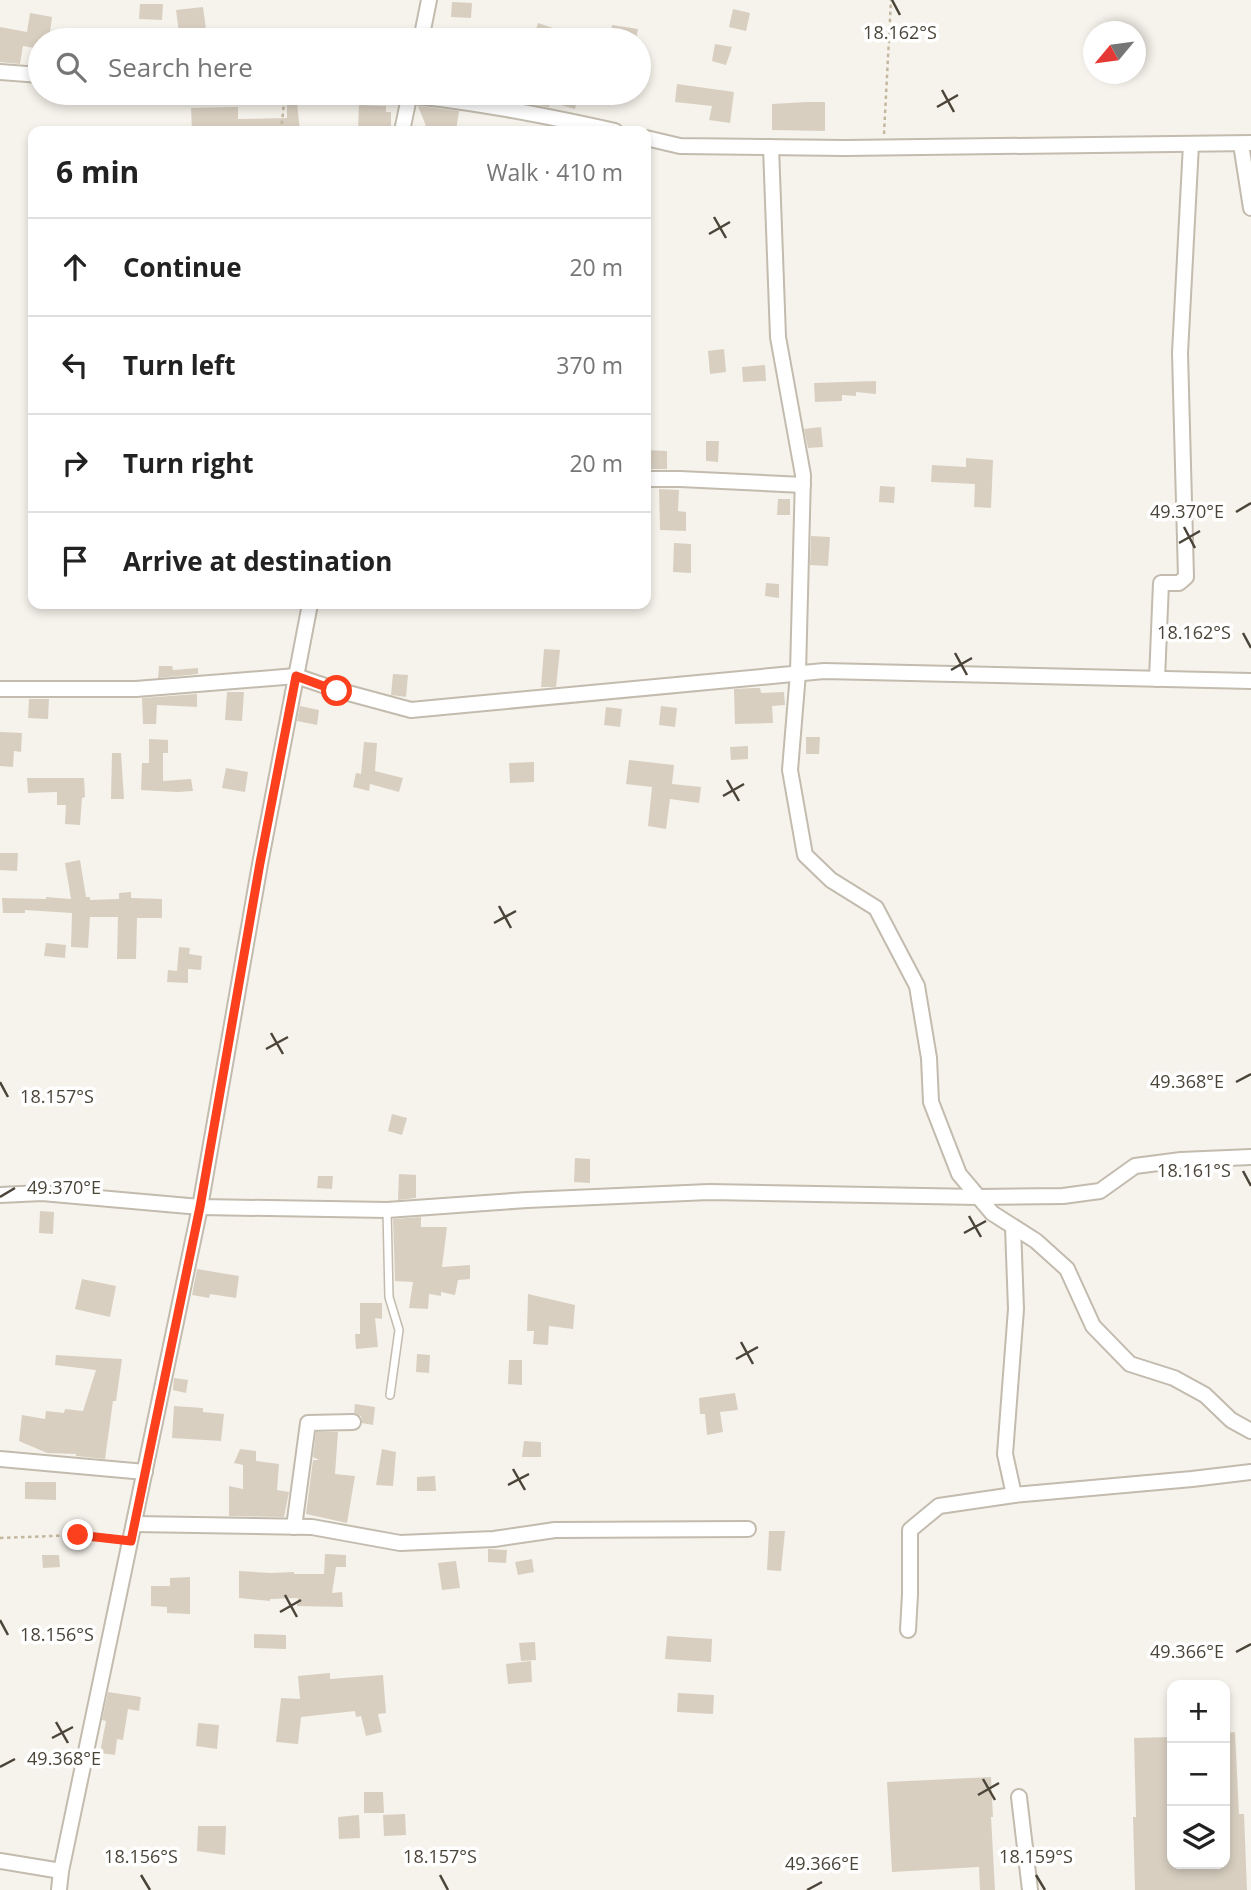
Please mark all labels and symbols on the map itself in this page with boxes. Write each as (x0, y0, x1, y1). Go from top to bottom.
text: 18.162°S (863, 20, 937, 44)
north arrow (1083, 21, 1146, 84)
text: 49.370°E (1150, 499, 1224, 523)
text: 18.162°S (1157, 620, 1231, 644)
route start (321, 675, 352, 706)
text: 49.368°E (1150, 1069, 1224, 1093)
text: 18.157°S (20, 1084, 94, 1108)
text: 18.161°S (1157, 1158, 1231, 1182)
text: 49.370°E (27, 1175, 101, 1199)
route end (62, 1519, 93, 1550)
text: 18.156°S (20, 1622, 94, 1646)
text: 49.366°E (1150, 1639, 1224, 1663)
text: 49.368°E (27, 1746, 101, 1770)
text: 18.156°S (104, 1844, 178, 1868)
text: 18.157°S (403, 1844, 477, 1868)
text: 18.159°S (999, 1844, 1073, 1868)
text: 49.366°E (785, 1851, 859, 1875)

